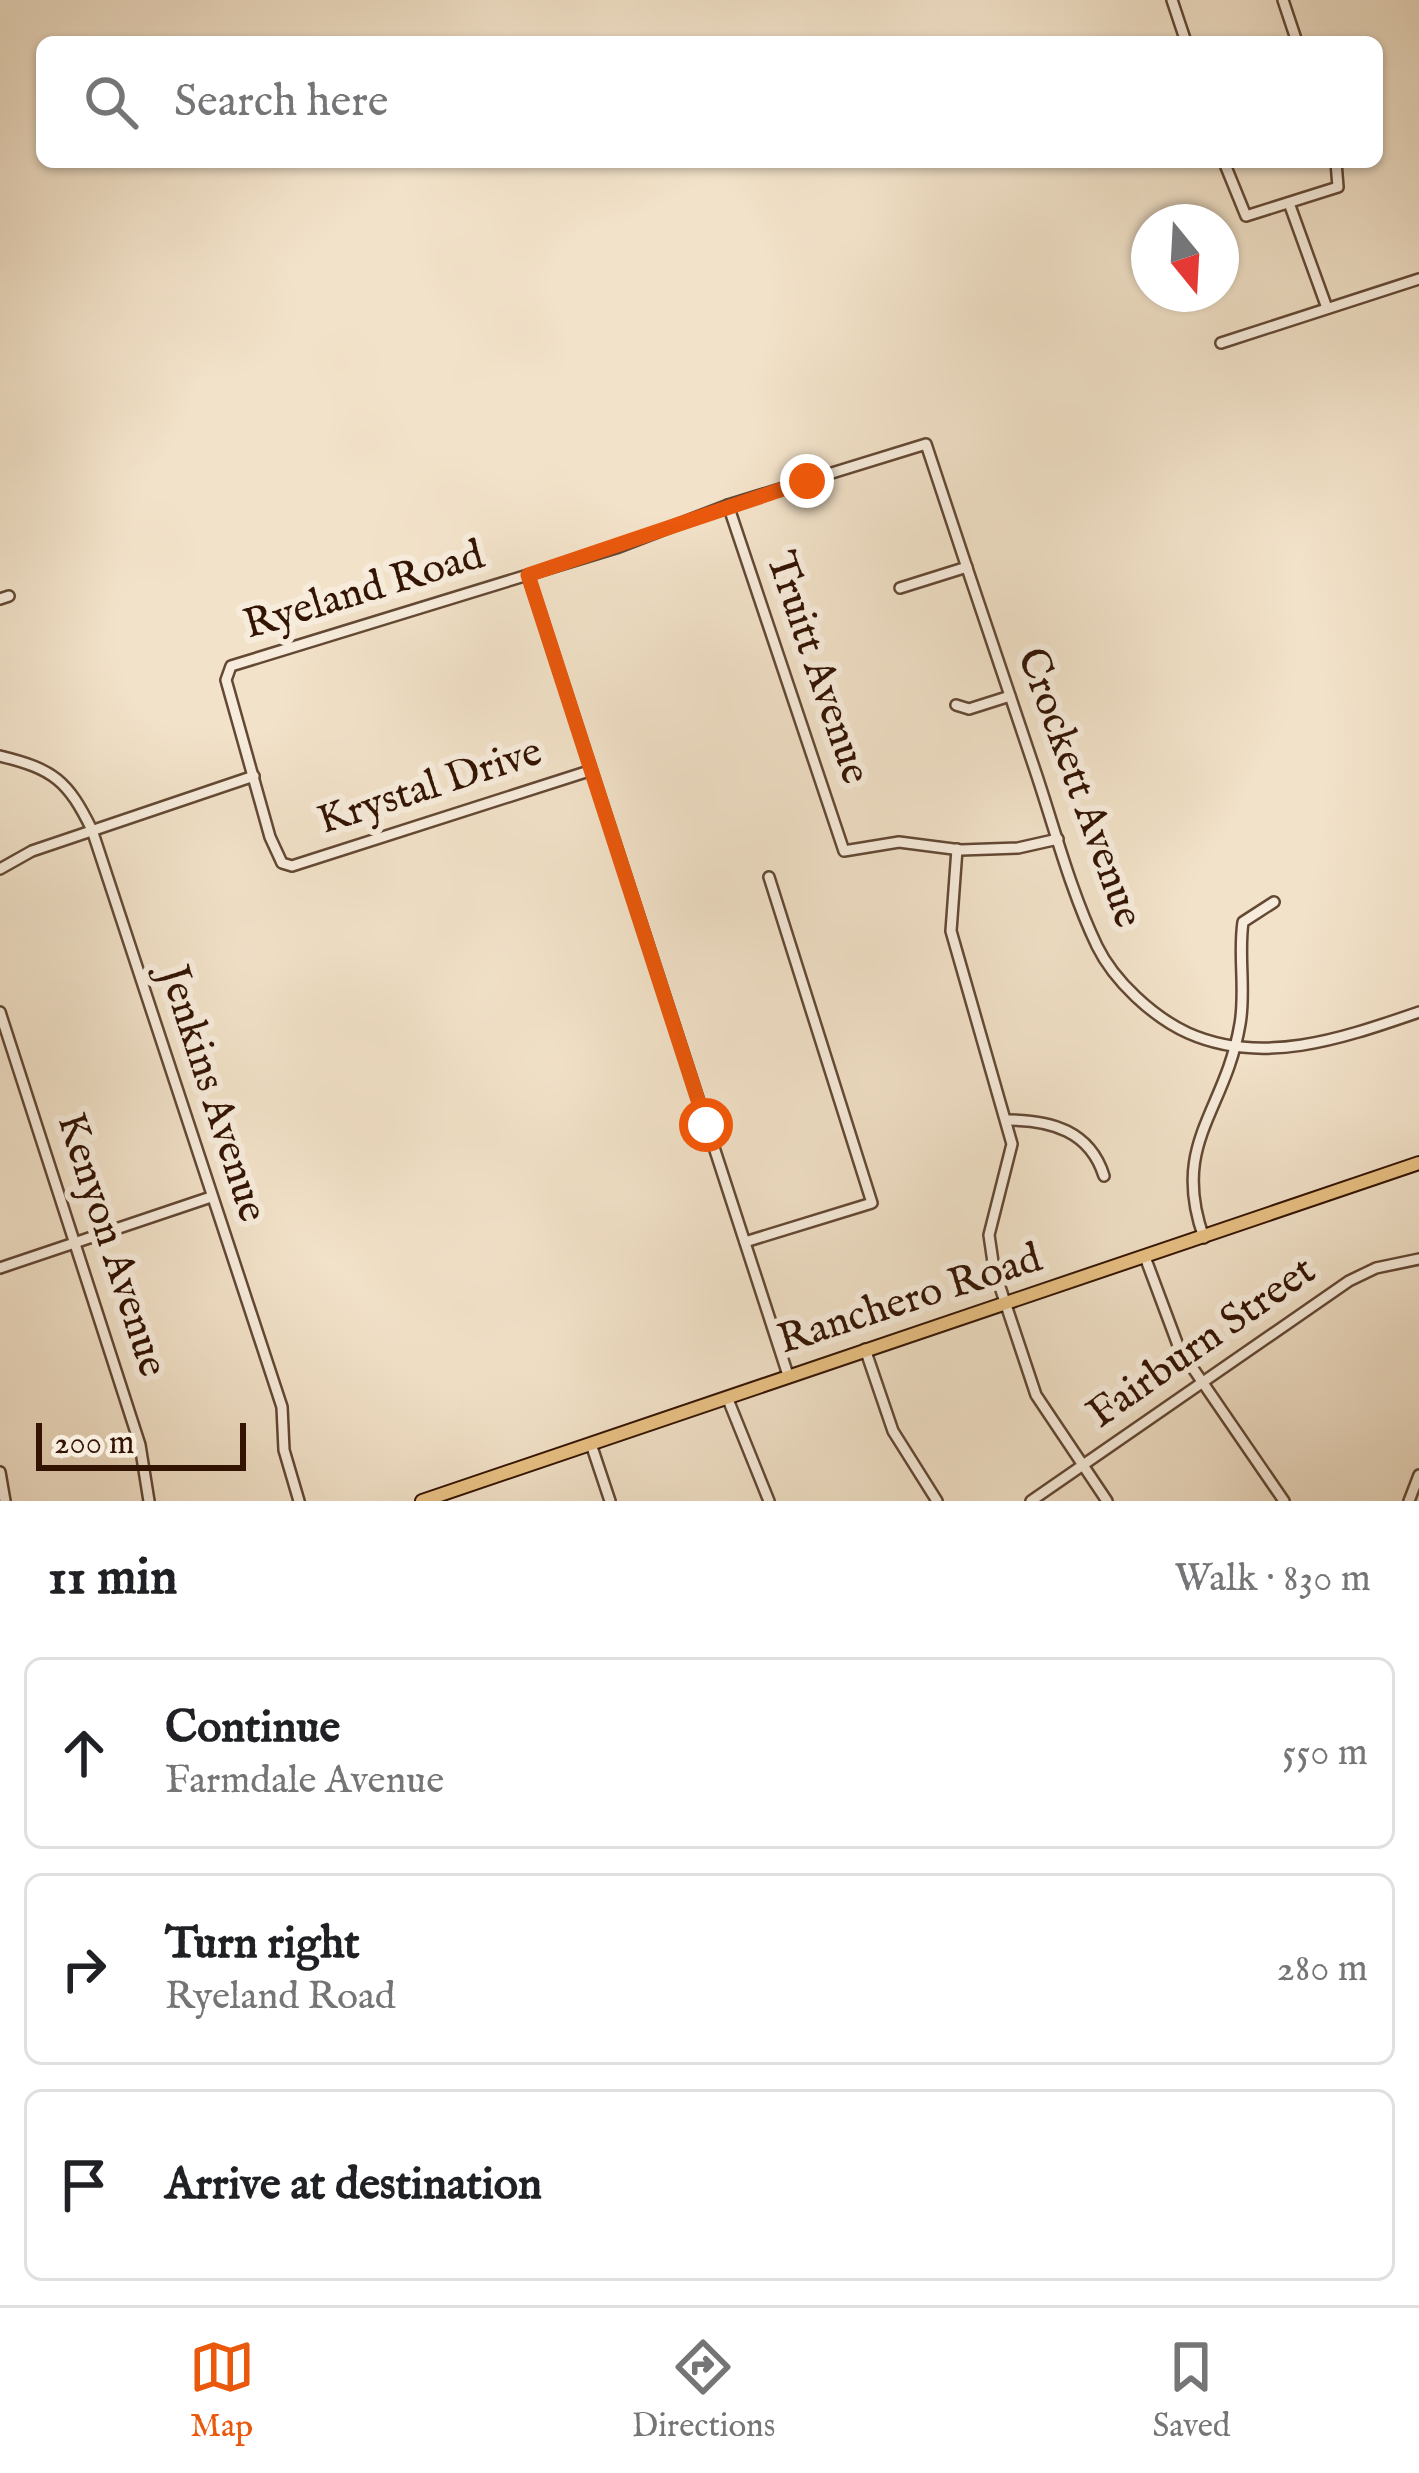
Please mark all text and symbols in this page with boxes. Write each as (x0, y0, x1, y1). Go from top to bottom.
search box (36, 36, 1383, 168)
icon: search (78, 69, 144, 135)
text: Search here (174, 74, 388, 131)
north arrow (1131, 204, 1239, 312)
route end (780, 454, 834, 508)
street label: Ryeland Road (237, 529, 491, 653)
street label: Truitt Avenue (753, 545, 881, 791)
street label: Crockett Avenue (1004, 641, 1154, 935)
street label: Krystal Drive (311, 726, 549, 848)
street label: Jenkins Avenue (144, 955, 278, 1229)
route start (679, 1098, 733, 1152)
street label: Kenyon Avenue (43, 1107, 179, 1383)
street label: Ranchero Road (772, 1232, 1049, 1368)
street label: Fairburn Street (1078, 1245, 1326, 1441)
scale bar (36, 1417, 246, 1470)
text: 200 m (54, 1423, 135, 1465)
text: 11 min (48, 1547, 177, 1612)
text: Walk · 830 m (1175, 1555, 1371, 1604)
text: Continue (165, 1700, 340, 1757)
icon: ahead (51, 1720, 117, 1786)
text: 550 m (1282, 1729, 1368, 1778)
text: Farmdale Avenue (165, 1757, 444, 1806)
text: Turn right (165, 1916, 360, 1973)
icon: right (51, 1936, 117, 2002)
text: 280 m (1277, 1945, 1368, 1994)
text: Ryeland Road (165, 1973, 396, 2022)
icon: arrive (51, 2152, 117, 2218)
text: Arrive at destination (165, 2157, 542, 2214)
tab: Map (189, 2334, 255, 2448)
tab: Directions (632, 2334, 775, 2448)
tab: Saved (1152, 2334, 1230, 2448)

